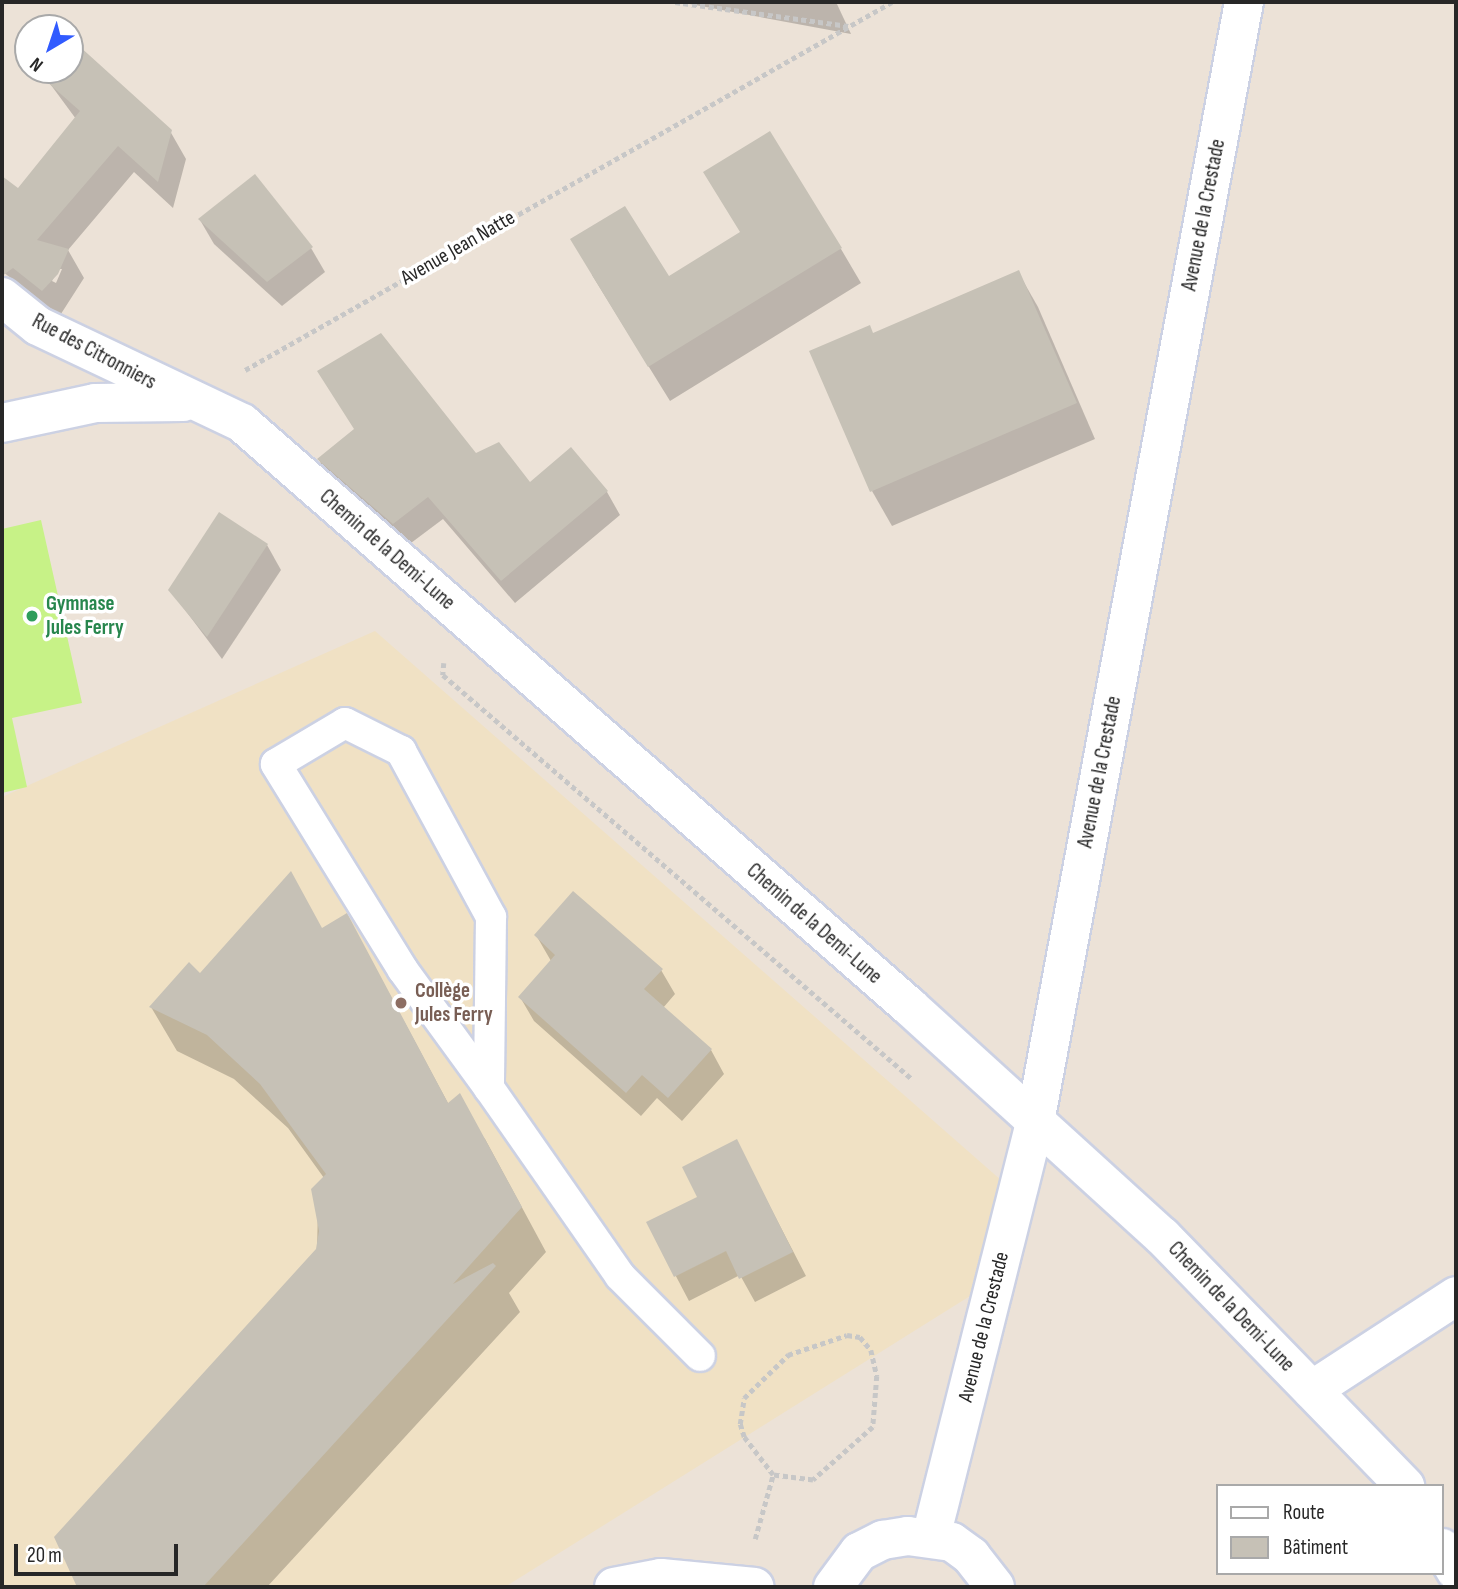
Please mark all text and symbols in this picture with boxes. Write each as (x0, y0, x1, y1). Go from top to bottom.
north arrow (14, 14, 84, 84)
text: N (26, 52, 48, 76)
street label: Avenue de la Crestade (1177, 137, 1231, 293)
street label: Avenue Jean Natte (396, 205, 520, 291)
street label: Rue des Citronniers (28, 309, 160, 395)
street label: Chemin de la Demi-Lune (314, 484, 460, 616)
place label: Gymnase Jules Ferry (46, 591, 124, 641)
marker: Gymnase Jules Ferry (24, 608, 40, 624)
street label: Avenue de la Crestade (1073, 694, 1127, 850)
street label: Chemin de la Demi-Lune (741, 858, 887, 990)
place label: Collège Jules Ferry (415, 978, 493, 1028)
marker: Collège Jules Ferry (393, 995, 409, 1011)
street label: Chemin de la Demi-Lune (1163, 1237, 1299, 1377)
street label: Avenue de la Crestade (953, 1249, 1015, 1405)
legend (1216, 1484, 1444, 1575)
text: Route (1283, 1500, 1325, 1525)
scale bar (18, 1530, 182, 1574)
text: Bâtiment (1283, 1535, 1348, 1560)
text: 20 m (27, 1543, 62, 1568)

